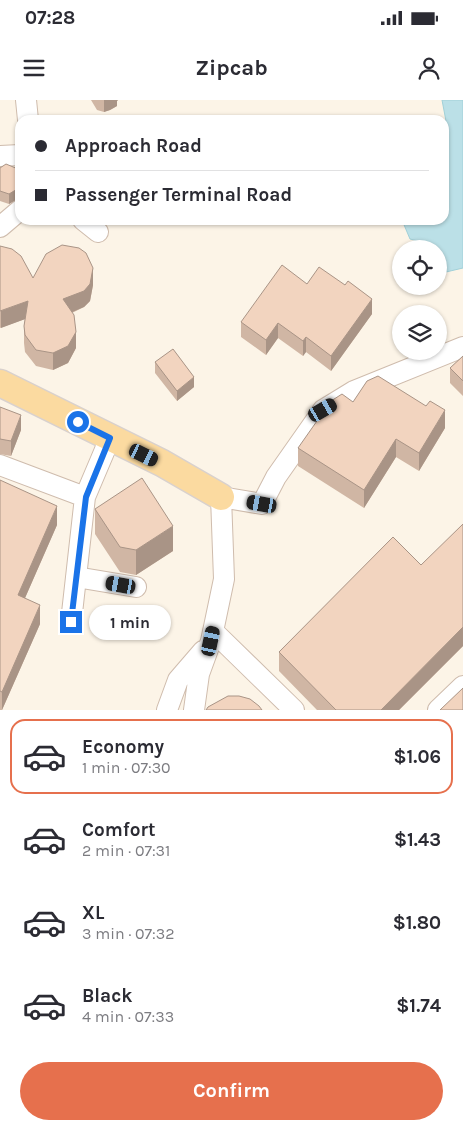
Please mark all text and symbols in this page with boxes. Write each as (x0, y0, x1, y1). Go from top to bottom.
text: 07:28 (25, 7, 75, 29)
icon: menu (20, 54, 48, 82)
icon: person (415, 54, 443, 82)
text: Zipcab (195, 55, 268, 81)
text: Approach Road (65, 135, 202, 157)
text: Passenger Terminal Road (65, 184, 292, 206)
map controls (392, 240, 447, 360)
button: locate (392, 240, 447, 295)
button: layers (392, 305, 447, 360)
car (306, 396, 339, 424)
route start (67, 411, 89, 433)
car (127, 442, 160, 468)
car (245, 494, 278, 514)
car (104, 575, 137, 595)
callout: 1 min (88, 604, 171, 640)
route end (60, 611, 82, 633)
text: 1 min (110, 613, 150, 632)
car (200, 625, 221, 657)
icon: car (22, 734, 67, 779)
text: Economy (82, 736, 164, 758)
text: $1.06 (393, 746, 441, 768)
text: 1 min · 07:30 (82, 758, 171, 777)
icon: car (22, 817, 67, 862)
text: Comfort (82, 819, 156, 841)
text: $1.43 (394, 829, 441, 851)
text: 2 min · 07:31 (82, 841, 170, 860)
icon: car (22, 900, 67, 945)
text: XL (82, 902, 104, 924)
text: $1.80 (393, 912, 441, 934)
text: 3 min · 07:32 (82, 924, 175, 943)
icon: car (22, 983, 67, 1028)
text: Black (82, 985, 133, 1007)
text: $1.74 (396, 995, 441, 1017)
text: 4 min · 07:33 (82, 1007, 174, 1026)
button: Confirm (20, 1062, 443, 1120)

